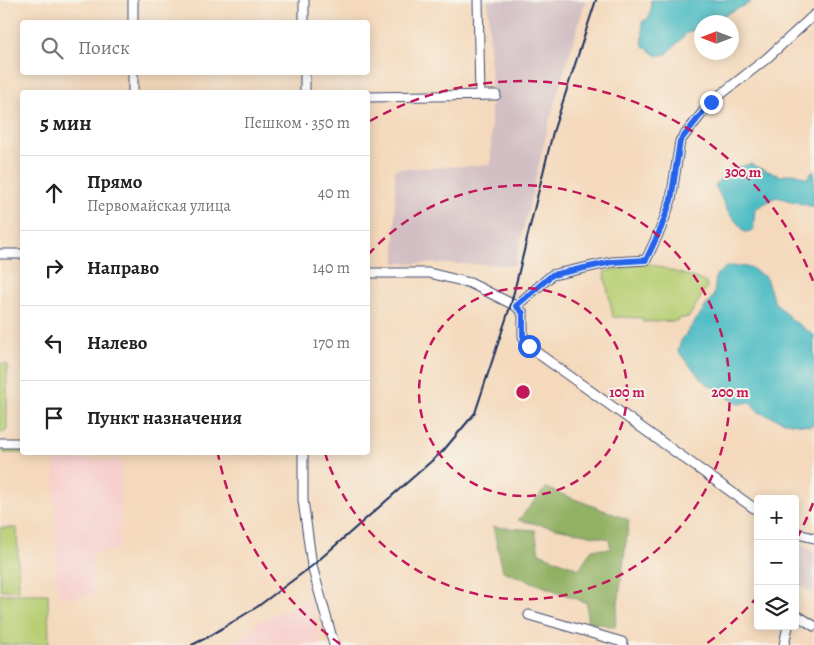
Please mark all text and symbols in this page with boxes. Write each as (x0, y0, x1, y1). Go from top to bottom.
north arrow (694, 15, 739, 60)
search box (20, 20, 370, 75)
icon: search (38, 34, 66, 62)
text: Поиск (78, 35, 130, 61)
route end (700, 91, 723, 114)
text: 5 мин (40, 109, 92, 137)
text: Пешком · 350 m (244, 112, 350, 134)
text: 300 m (725, 162, 762, 182)
text: Прямо (87, 169, 142, 195)
icon: ahead (40, 179, 68, 207)
text: 40 m (318, 182, 350, 204)
text: Первомайская улица (87, 195, 231, 217)
icon: right (40, 254, 68, 282)
text: Направо (87, 255, 159, 281)
text: 140 m (312, 257, 350, 279)
icon: left (40, 329, 68, 357)
text: Налево (87, 330, 147, 356)
text: 170 m (313, 332, 350, 354)
route start (518, 335, 541, 358)
text: 100 m (609, 382, 645, 402)
text: 200 m (711, 382, 749, 402)
centre of rings (514, 383, 532, 401)
icon: arrive (40, 404, 68, 432)
text: Пункт назначения (87, 405, 242, 431)
map controls (754, 495, 799, 630)
button: + (754, 495, 799, 540)
button: − (754, 540, 799, 585)
button: layers (754, 585, 799, 630)

